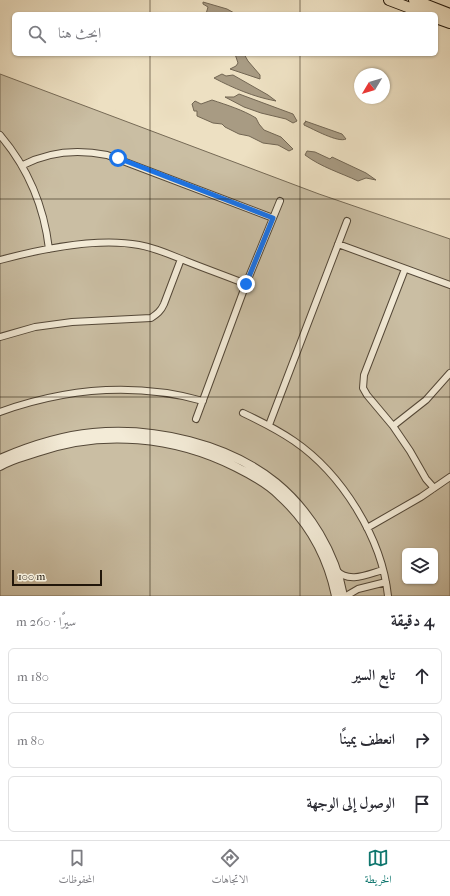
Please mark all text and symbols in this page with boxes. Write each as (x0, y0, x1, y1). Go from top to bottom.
search box (12, 12, 438, 56)
icon: search (26, 23, 48, 45)
text: ابحث هنا (58, 24, 101, 42)
north arrow (354, 68, 390, 104)
route start (109, 149, 127, 167)
route end (237, 275, 255, 293)
map controls (402, 548, 438, 584)
button: layers (402, 548, 438, 584)
scale bar (12, 568, 102, 587)
text: 100 m (18, 570, 46, 583)
text: 4 دقيقة (391, 610, 434, 630)
text: سيرًا · 260 m (16, 614, 76, 629)
icon: ahead (411, 665, 433, 687)
text: تابع السير (353, 666, 395, 684)
text: 180 m (17, 669, 49, 684)
icon: right (411, 729, 433, 751)
text: انعطف يمينًا (340, 730, 395, 748)
text: 80 m (17, 733, 44, 748)
icon: arrive (411, 793, 433, 815)
text: الوصول إلى الوجهة (306, 794, 395, 812)
tab: المحفوظات (58, 847, 95, 890)
tab: الاتجاهات (211, 847, 248, 890)
tab: الخريطة (365, 847, 392, 890)

